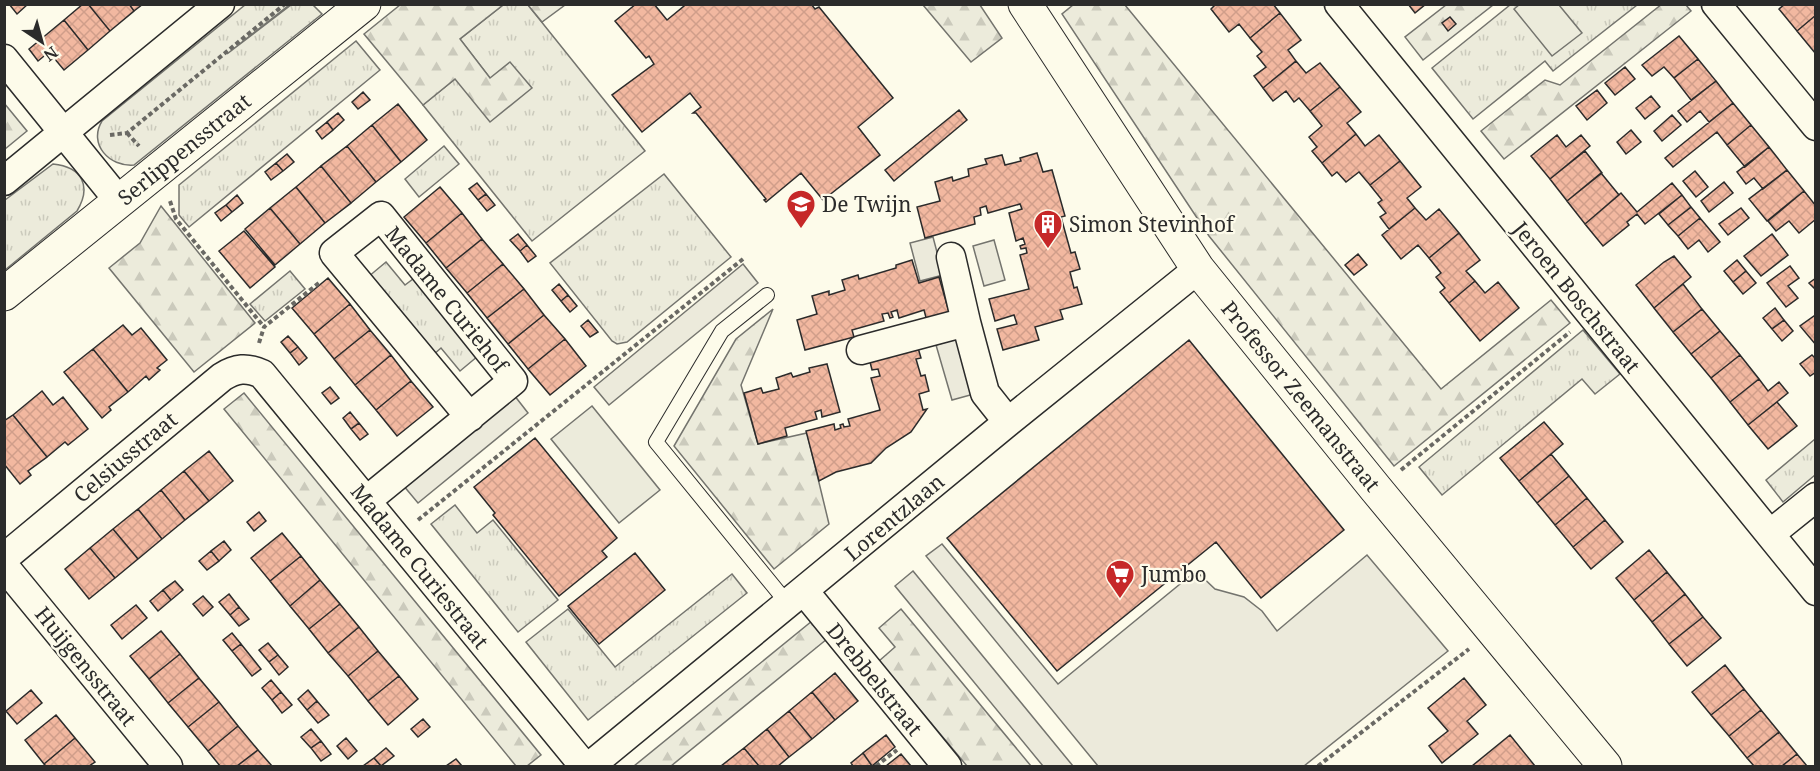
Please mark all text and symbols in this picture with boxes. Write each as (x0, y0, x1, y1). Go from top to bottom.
north arrow (12, 12, 72, 72)
text: N (39, 42, 62, 67)
street label: Serlippensstraat (112, 87, 256, 211)
school or university icon: De Twijn (785, 188, 817, 230)
place label: De Twijn (822, 190, 912, 218)
building icon: Simon Stevinhof (1032, 208, 1064, 250)
place label: Simon Stevinhof (1069, 210, 1236, 238)
street label: Jeroen Boschstraat (1507, 215, 1647, 379)
street label: Madame Curiehof (379, 220, 516, 380)
street label: Professor Zeemanstraat (1215, 295, 1387, 497)
street label: Celsiusstraat (67, 405, 183, 509)
street label: Lorentzlaan (838, 467, 950, 567)
street label: Madame Curiestraat (345, 478, 495, 654)
supermarket icon: Jumbo (1104, 558, 1136, 600)
place label: Jumbo (1140, 560, 1207, 588)
street label: Huijgensstraat (29, 600, 143, 732)
street label: Drebbelstraat (821, 617, 929, 741)

